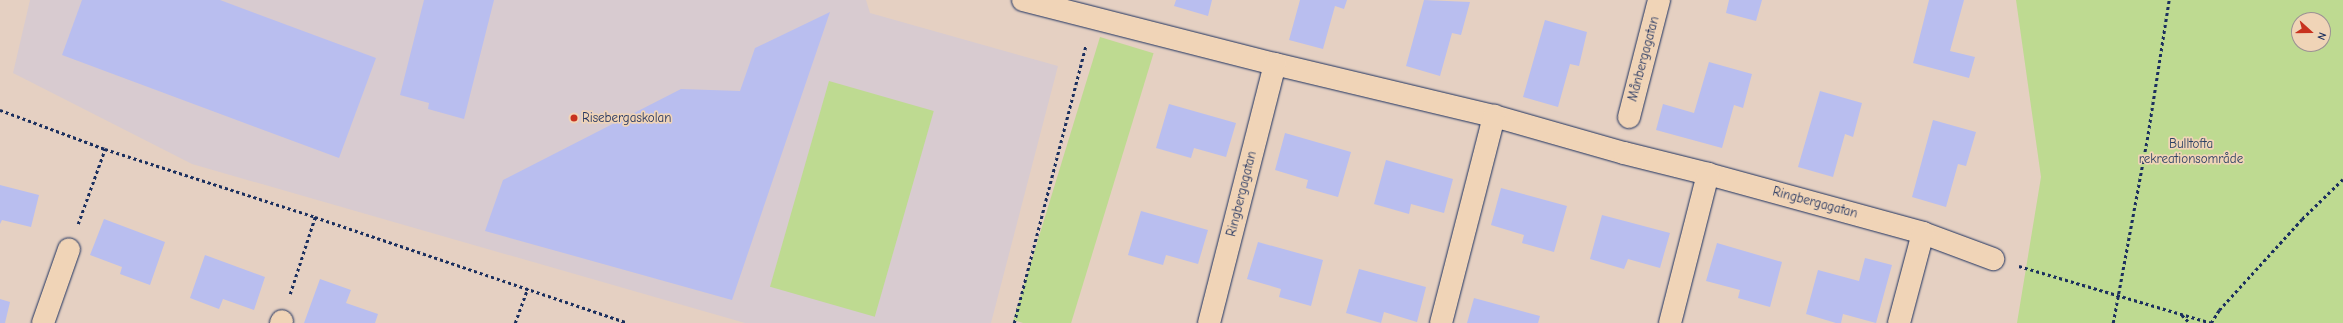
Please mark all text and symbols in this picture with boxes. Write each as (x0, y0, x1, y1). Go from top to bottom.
north arrow (2291, 12, 2331, 52)
street label: Månbergagatan (1625, 15, 1663, 103)
text: N (2314, 30, 2329, 42)
place label: Risebergaskolan (582, 110, 671, 126)
marker: Risebergaskolan (569, 113, 579, 123)
park label: Bulltofta rekreationsområde (2139, 137, 2243, 168)
street label: Ringbergagatan (1224, 150, 1260, 238)
street label: Ringbergagatan (1771, 184, 1859, 222)

